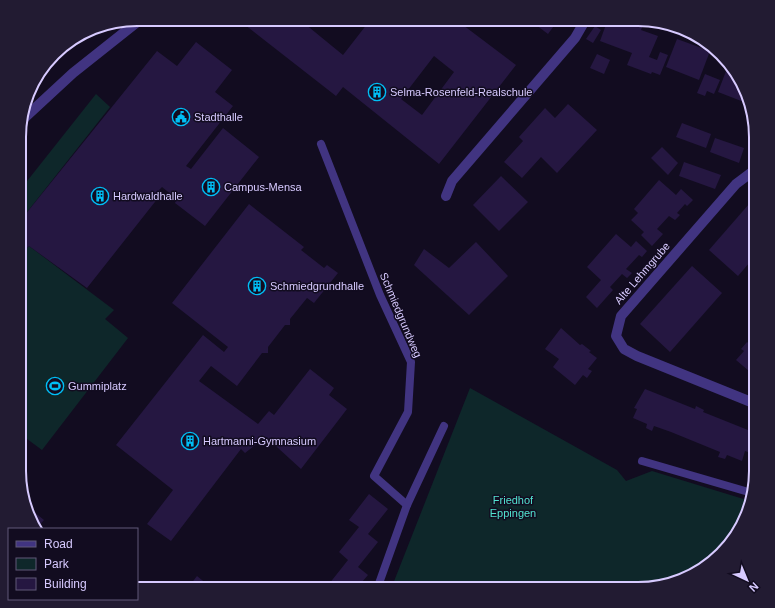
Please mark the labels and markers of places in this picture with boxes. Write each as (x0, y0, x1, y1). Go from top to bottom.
building icon: Selma-Rosenfeld-Realschule (367, 82, 387, 102)
place label: Selma-Rosenfeld-Realschule (390, 86, 532, 98)
public building icon: Stadthalle (171, 107, 191, 127)
place label: Stadthalle (194, 111, 243, 123)
building icon: Campus-Mensa (201, 177, 221, 197)
place label: Campus-Mensa (224, 181, 303, 193)
building icon: Hardwaldhalle (90, 186, 110, 206)
place label: Hardwaldhalle (113, 190, 183, 202)
building icon: Schmiedgrundhalle (247, 276, 267, 296)
place label: Schmiedgrundhalle (270, 280, 364, 292)
sports icon: Gummiplatz (45, 376, 65, 396)
place label: Gummiplatz (68, 380, 127, 392)
building icon: Hartmanni-Gymnasium (180, 431, 200, 451)
place label: Hartmanni-Gymnasium (203, 435, 316, 447)

